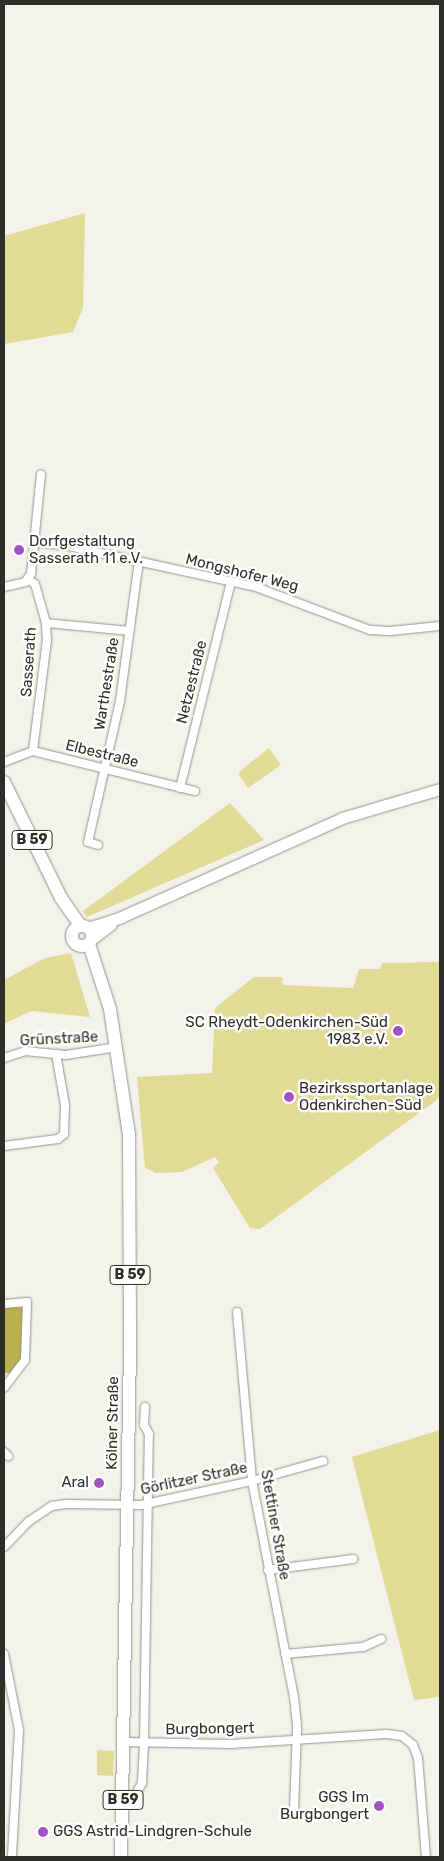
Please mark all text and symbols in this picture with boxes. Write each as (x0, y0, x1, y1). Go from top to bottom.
place label: Dorfgestaltung Sasserath 11 e.V. (29, 532, 143, 567)
marker: Dorfgestaltung Sasserath 11 e.V. (13, 544, 25, 556)
street label: Mongshofer Weg (183, 550, 301, 596)
street label: Sasserath (18, 626, 40, 698)
street label: Warthestraße (91, 636, 123, 732)
street label: Netzestraße (173, 638, 211, 726)
street label: Elbestraße (64, 736, 140, 772)
road number: B 59 (11, 828, 53, 852)
place label: SC Rheydt-Odenkirchen-Süd 1983 e.V. (185, 1013, 388, 1048)
marker: SC Rheydt-Odenkirchen-Süd 1983 e.V. (392, 1025, 404, 1037)
street label: Grünstraße (19, 1028, 99, 1050)
place label: Bezirkssportanlage Odenkirchen-Süd (299, 1079, 433, 1114)
marker: Bezirkssportanlage Odenkirchen-Süd (283, 1091, 295, 1103)
road number: B 59 (109, 1264, 151, 1286)
street label: Kölner Straße (103, 1376, 123, 1470)
street label: Görlitzer Straße (139, 1459, 249, 1499)
street label: Stettiner Straße (256, 1468, 294, 1582)
place label: Aral (61, 1474, 89, 1492)
marker: Aral (93, 1477, 105, 1489)
street label: Burgbongert (165, 1719, 255, 1739)
road number: B 59 (102, 1788, 144, 1812)
place label: GGS Im Burgbongert (280, 1788, 369, 1823)
marker: GGS Im Burgbongert (373, 1800, 385, 1812)
place label: GGS Astrid-Lindgren-Schule (53, 1823, 252, 1841)
marker: GGS Astrid-Lindgren-Schule (37, 1826, 49, 1838)

